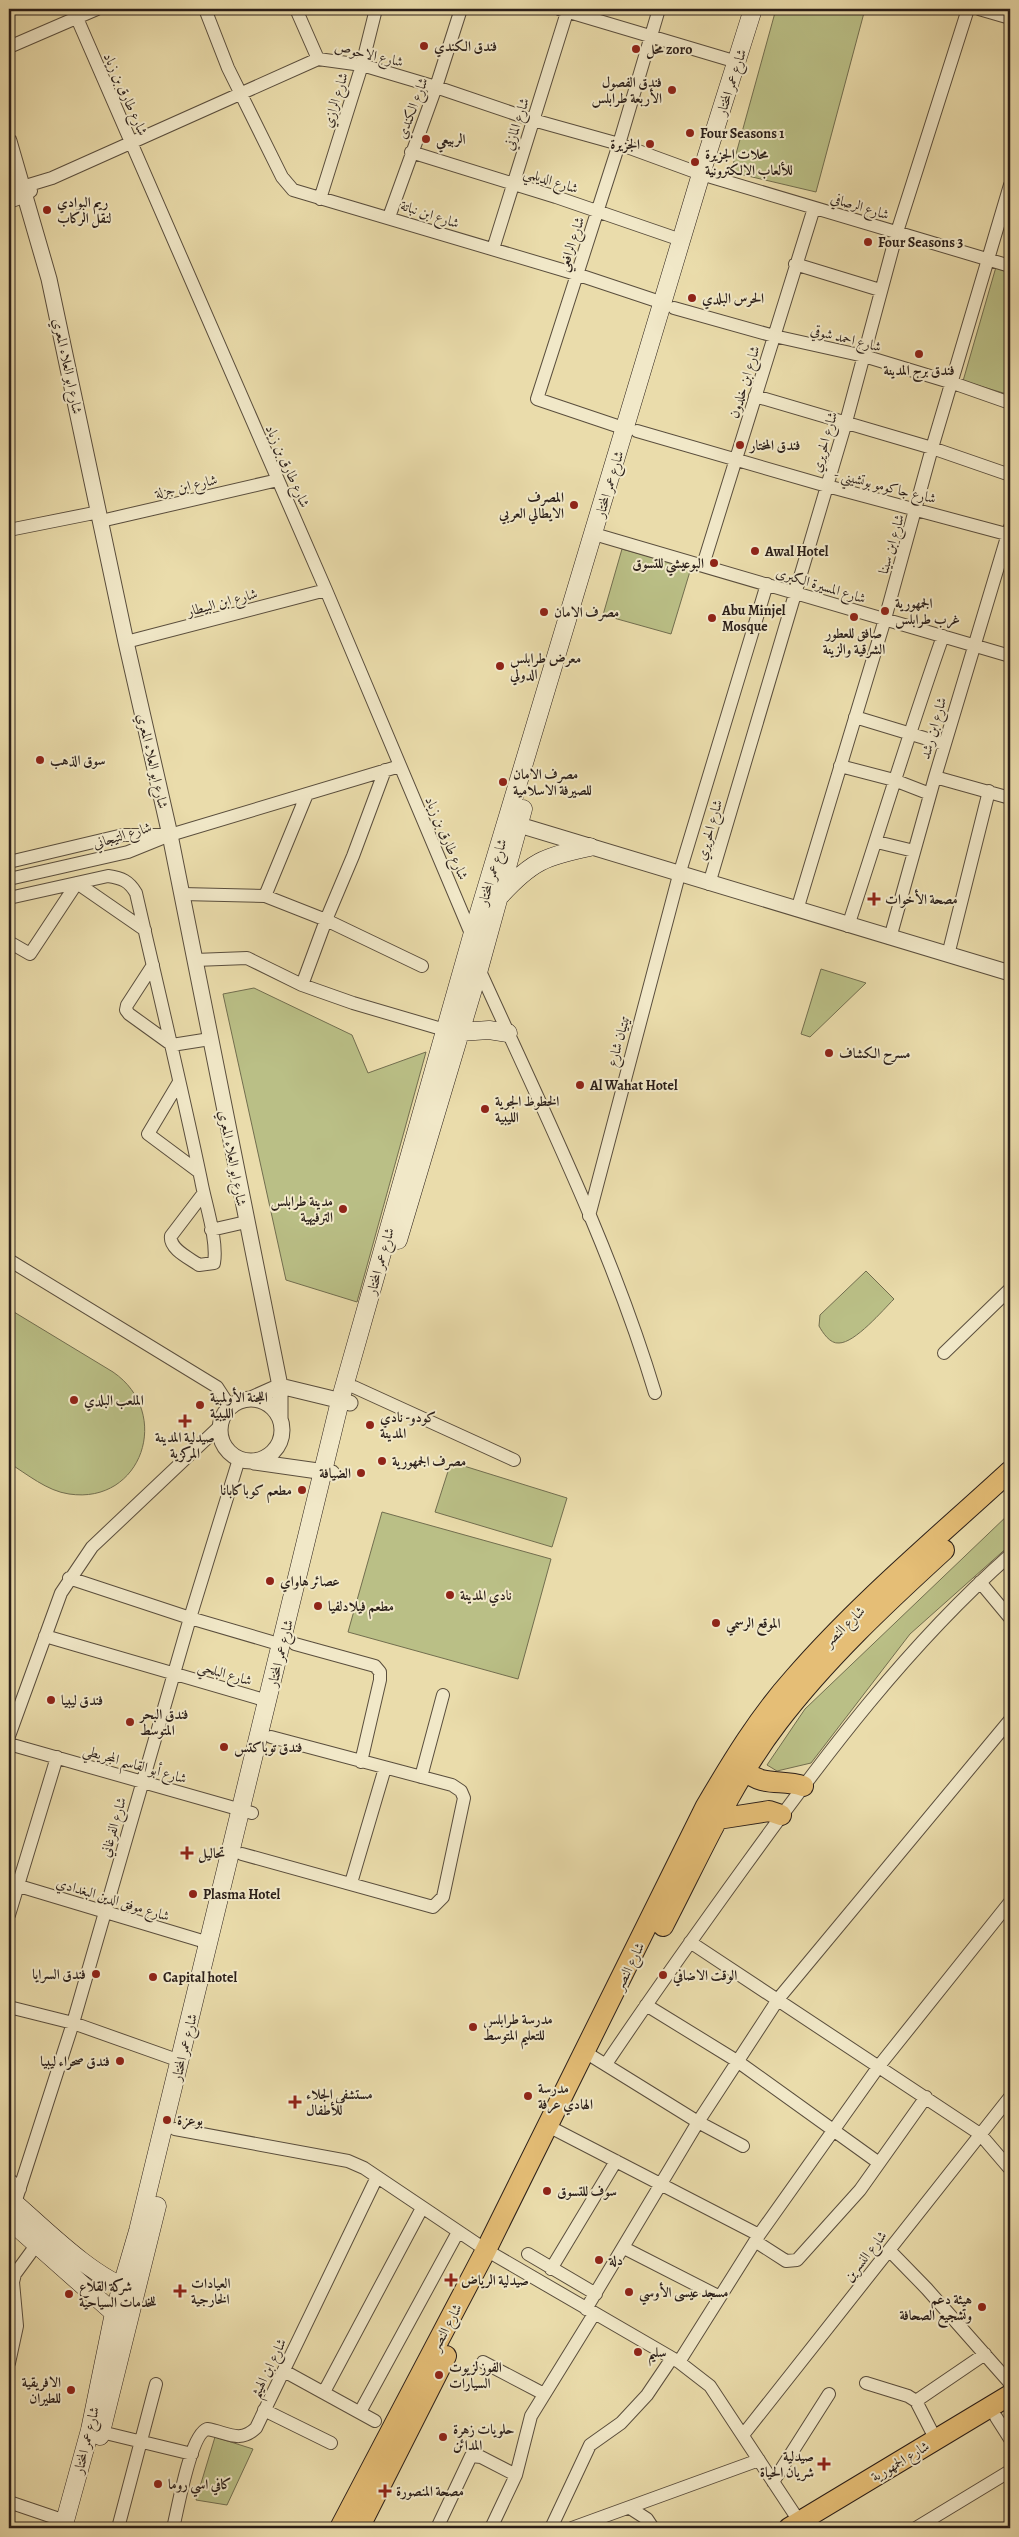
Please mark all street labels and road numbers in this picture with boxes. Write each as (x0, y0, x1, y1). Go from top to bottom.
street label: شارع الاحوص (332, 37, 405, 74)
street label: شارع عمر المختار (711, 47, 753, 120)
street label: شارع طارق بن زياد (97, 50, 152, 140)
street label: شارع الرازي (318, 70, 355, 131)
street label: شارع الكندي (392, 75, 435, 142)
street label: شارع المازني (499, 95, 536, 153)
street label: شارع الديلمي (520, 163, 581, 201)
street label: شارع الرصافي (828, 189, 891, 226)
street label: شارع ابن نباتة (397, 196, 462, 235)
street label: شارع الرافعي (554, 214, 593, 275)
street label: شارع ابو العلاء المعري (46, 316, 87, 416)
street label: شارع احمد شوقي (808, 321, 883, 358)
street label: شارع ابن خلدون (724, 344, 766, 421)
street label: شارع الحريري (807, 410, 844, 475)
street label: شارع طارق بن زياد (259, 422, 314, 512)
street label: شارع عمر المختار (590, 449, 631, 522)
street label: - شارع جاكومو بوتشيني (831, 465, 938, 511)
street label: شارع ابن جزلة (152, 470, 220, 505)
street label: شارع ابن سينا (874, 512, 911, 577)
street label: شارع المسيرة الكبرى (773, 563, 868, 610)
street label: شارع ابن البيطار (183, 584, 260, 623)
street label: شارع ابن رشد (916, 695, 953, 762)
street label: شارع ابو العلاء المعري (130, 712, 173, 811)
street label: شارع طارق بن زياد (419, 794, 473, 884)
street label: شارع الحريري (692, 798, 729, 863)
street label: شارع التيجاني (91, 818, 154, 855)
street label: شارع عمر المختار (473, 837, 514, 910)
street label: تيتيان شارع (603, 1014, 636, 1069)
street label: شارع ابو العلاء المعري (212, 1108, 251, 1208)
street label: شارع عمر المختار (361, 1225, 401, 1299)
street label: شارع النصر (818, 1602, 871, 1654)
street label: شارع عمر المختار (262, 1617, 300, 1691)
street label: شارع البلحي (195, 1657, 254, 1693)
street label: شارع أبو القاسم المجريطي (80, 1740, 189, 1792)
street label: شارع الفرغاني (96, 1795, 133, 1860)
street label: شارع موفق الدين البغدادي (53, 1873, 172, 1928)
street label: شارع النصر (609, 1939, 651, 1996)
street label: شارع عمر المختار (166, 2011, 204, 2085)
street label: شارع النسرين (839, 2227, 893, 2287)
street label: شارع النصر (425, 2300, 469, 2357)
street label: شارع ابن الهيثم (246, 2335, 295, 2403)
street label: شارع عمر المختار (68, 2404, 106, 2478)
street label: شارع الجمهورية (868, 2437, 934, 2488)

